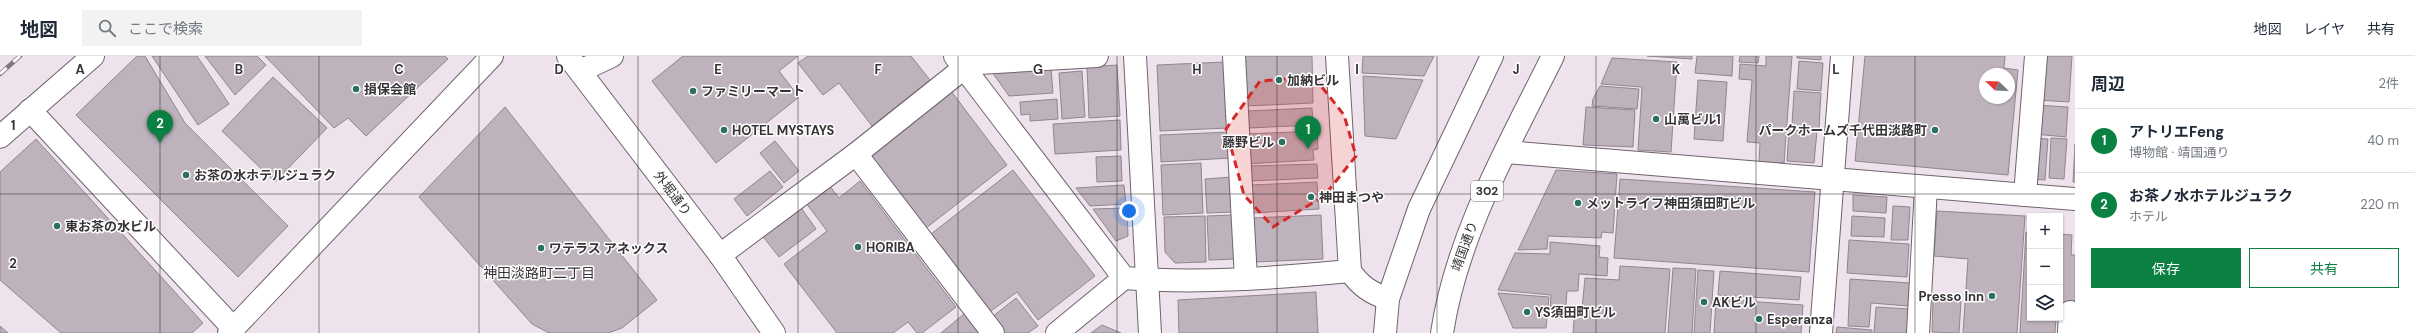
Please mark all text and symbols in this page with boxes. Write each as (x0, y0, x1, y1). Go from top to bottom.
search box (82, 10, 362, 46)
text: 地図 (20, 17, 58, 42)
icon: search (96, 17, 118, 39)
text: ここで検索 (128, 19, 203, 39)
text: 地図 (2253, 20, 2281, 38)
text: レイヤ (2303, 20, 2345, 38)
text: 共有 (2367, 20, 2395, 38)
text: A (75, 61, 85, 78)
text: B (235, 61, 243, 78)
text: C (394, 61, 404, 78)
text: D (554, 61, 564, 78)
text: E (714, 61, 722, 78)
text: F (874, 61, 882, 78)
text: G (1033, 61, 1043, 78)
text: H (1192, 61, 1202, 78)
text: I (1355, 61, 1359, 78)
text: J (1512, 61, 1520, 78)
text: K (1672, 61, 1681, 78)
text: L (1832, 61, 1840, 78)
north arrow (1979, 68, 2015, 104)
place label: 加納ビル (1287, 72, 1339, 89)
text: 周辺 (2091, 73, 2125, 95)
marker: 加納ビル (1274, 75, 1284, 85)
text: 2件 (2379, 75, 2399, 92)
place label: 損保会館 (364, 81, 416, 98)
place label: ファミリーマート (701, 83, 805, 100)
marker: 損保会館 (351, 84, 361, 94)
marker: ファミリーマート (688, 86, 698, 96)
pin: 2 (147, 110, 173, 143)
place label: 山萬ビル1 (1664, 111, 1721, 128)
marker: 山萬ビル1 (1651, 114, 1661, 124)
pin: 1 (1295, 116, 1321, 149)
text: 1 (11, 117, 15, 134)
place label: HOTEL MYSTAYS (732, 122, 835, 139)
place label: パークホームズ千代田淡路町 (1758, 122, 1927, 139)
text: アトリエFeng (2129, 122, 2224, 142)
marker: HOTEL MYSTAYS (719, 125, 729, 135)
marker: パークホームズ千代田淡路町 (1930, 125, 1940, 135)
text: 1 (2102, 132, 2106, 149)
text: 40 m (2367, 132, 2399, 149)
place label: 藤野ビル (1222, 134, 1274, 151)
marker: 藤野ビル (1277, 137, 1287, 147)
text: 博物館 · 靖国通り (2129, 144, 2230, 161)
place label: お茶の水ホテルジュラク (194, 167, 336, 184)
street label: 外堀通り (650, 167, 695, 219)
marker: お茶の水ホテルジュラク (181, 170, 191, 180)
road number: 302 (1471, 181, 1503, 201)
text: お茶ノ水ホテルジュラク (2129, 186, 2293, 206)
place label: 神田まつや (1319, 189, 1384, 206)
marker: 神田まつや (1306, 192, 1316, 202)
place label: メットライフ神田須田町ビル (1586, 195, 1755, 212)
text: 2 (2100, 196, 2108, 213)
text: 220 m (2360, 196, 2399, 213)
marker: メットライフ神田須田町ビル (1573, 198, 1583, 208)
your location (1119, 201, 1139, 221)
text: ホテル (2129, 208, 2168, 225)
map controls (2027, 213, 2063, 321)
button: + (2027, 213, 2063, 249)
place label: 東お茶の水ビル (65, 218, 156, 235)
street label: 靖国通り (1448, 219, 1481, 274)
marker: 東お茶の水ビル (52, 221, 62, 231)
place label: HORIBA (866, 239, 915, 256)
place label: ワテラス アネックス (549, 240, 668, 257)
marker: HORIBA (853, 242, 863, 252)
marker: ワテラス アネックス (536, 243, 546, 253)
button: 保存 (2091, 248, 2241, 288)
button: 共有 (2249, 248, 2399, 288)
button: − (2027, 249, 2063, 285)
text: 2 (9, 255, 17, 272)
district label: 神田淡路町二丁目 (483, 264, 595, 282)
button: layers (2027, 285, 2063, 321)
place label: Presso Inn (1919, 288, 1984, 305)
marker: Presso Inn (1987, 291, 1997, 301)
place label: AKビル (1712, 294, 1756, 311)
marker: AKビル (1699, 297, 1709, 307)
place label: YS須田町ビル (1535, 304, 1616, 321)
marker: YS須田町ビル (1522, 307, 1532, 317)
place label: Esperanza (1767, 311, 1833, 328)
marker: Esperanza (1754, 314, 1764, 324)

